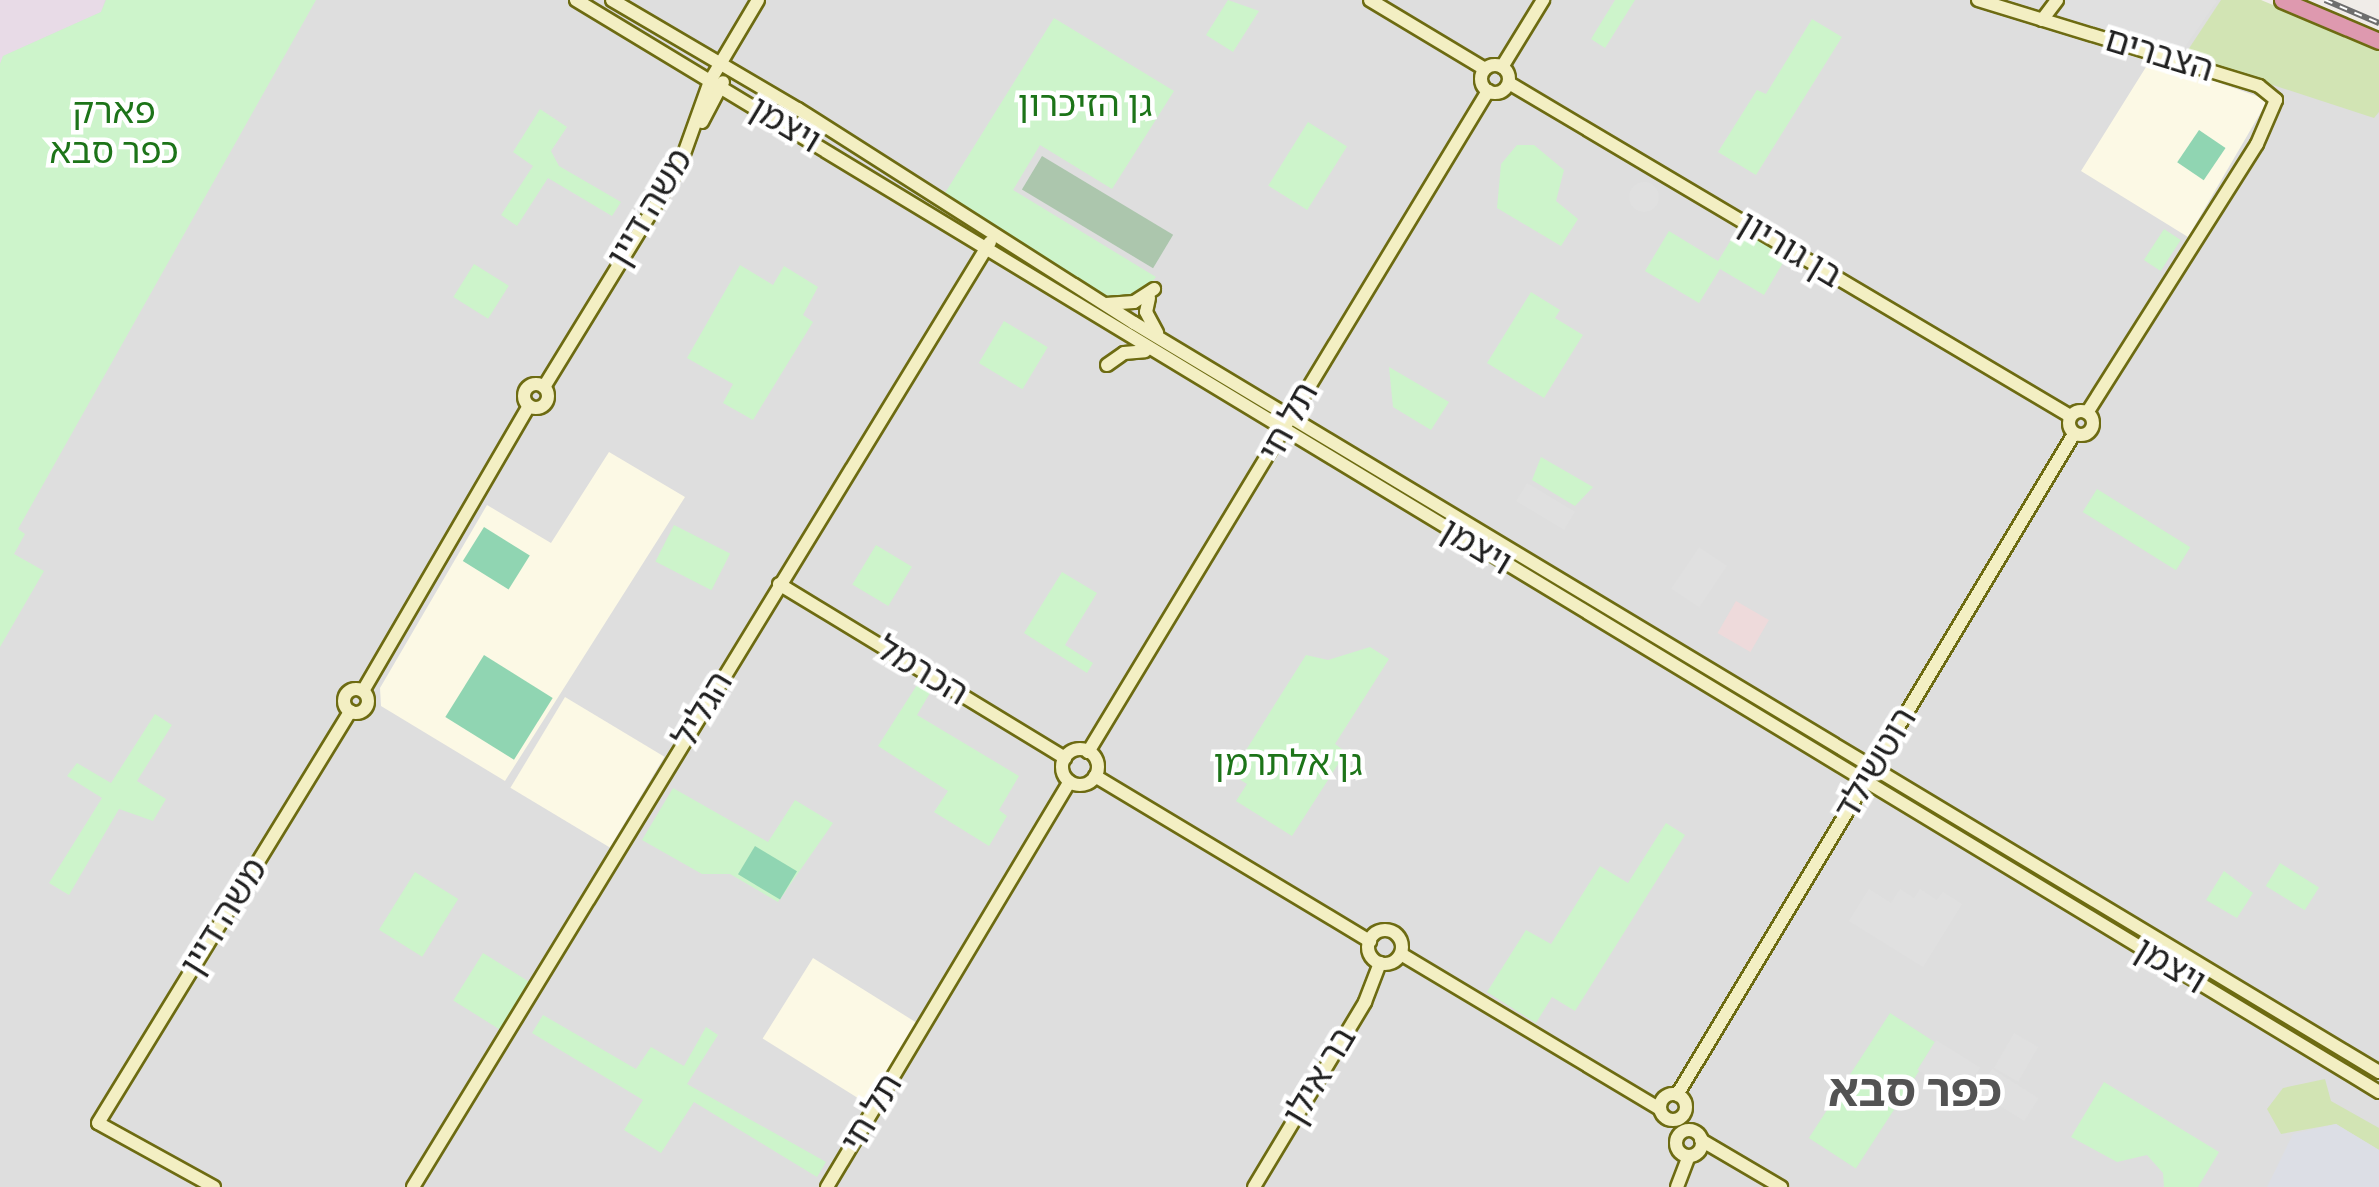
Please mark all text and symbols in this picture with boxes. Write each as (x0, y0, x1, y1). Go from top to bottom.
street label: הצברים (2100, 19, 2218, 91)
park label: גן הזיכרון (1018, 84, 1152, 126)
street label: ויצמן (742, 88, 828, 162)
park label: פארק כפר סבא (49, 91, 179, 173)
street label: משה דיין (599, 142, 701, 274)
street label: בן גוריון (1731, 203, 1849, 297)
street label: תל חי (1250, 375, 1328, 469)
street label: ויצמן (1433, 510, 1519, 584)
street label: הכרמל (869, 627, 975, 715)
street label: הגליל (664, 664, 742, 756)
street label: רוטשילד (1826, 700, 1926, 828)
park label: גן אלתרמן (1213, 743, 1363, 785)
street label: משה דיין (172, 851, 276, 983)
street label: ויצמן (2127, 929, 2213, 1003)
street label: בר אילן (1274, 1019, 1366, 1133)
district label: כפר סבא (1828, 1064, 2002, 1118)
street label: תל חי (832, 1066, 912, 1160)

